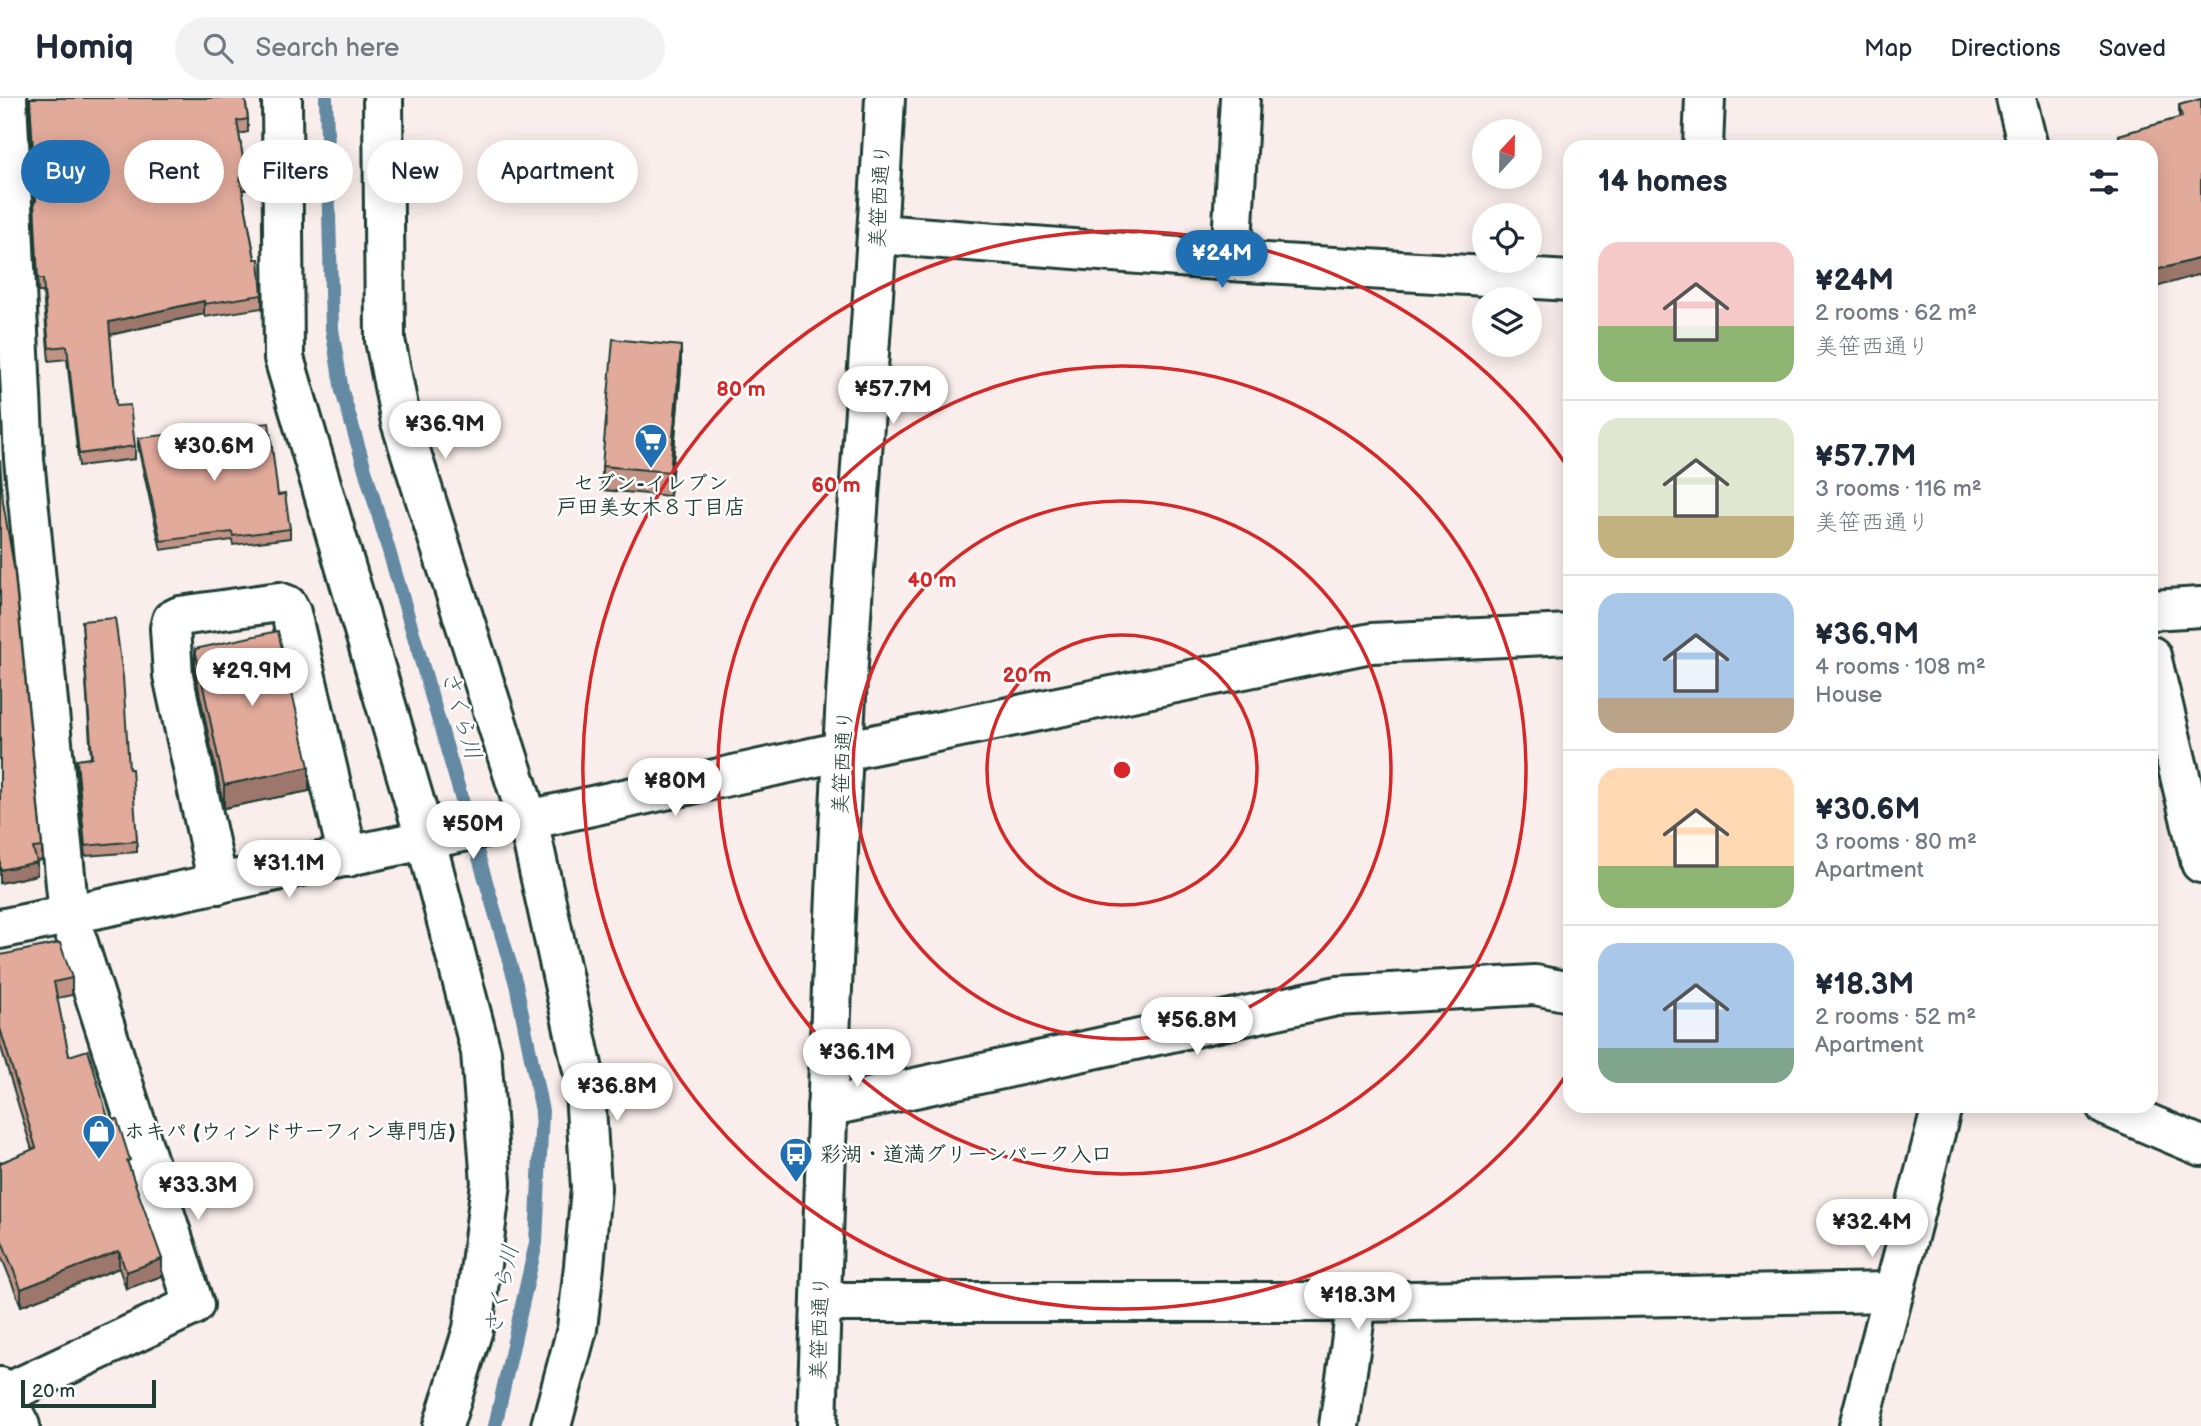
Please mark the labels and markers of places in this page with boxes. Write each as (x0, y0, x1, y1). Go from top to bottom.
pin: ¥24M (1181, 230, 1263, 290)
pin: ¥57.7M (836, 366, 950, 426)
pin: ¥36.9M (388, 402, 502, 461)
supermarket icon: セブン-イレブン 戸田美女木８丁目店 (632, 421, 670, 470)
pin: ¥30.6M (157, 424, 271, 483)
place label: セブン-イレブン 戸田美女木８丁目店 (557, 471, 746, 520)
pin: ¥29.9M (195, 648, 309, 708)
pin: ¥80M (634, 758, 716, 818)
centre of rings (1110, 758, 1134, 782)
pin: ¥50M (432, 802, 514, 861)
pin: ¥31.1M (232, 840, 346, 900)
pin: ¥56.8M (1140, 998, 1254, 1057)
pin: ¥36.1M (800, 1030, 914, 1089)
pin: ¥36.8M (560, 1063, 674, 1123)
shop icon: ホキパ (ウィンドサーフィン専門店) (80, 1112, 118, 1161)
place label: ホキパ (ウィンドサーフィン専門店) (124, 1119, 456, 1144)
bus stop icon: 彩湖・道満グリーンパーク入口 (777, 1135, 815, 1184)
place label: 彩湖・道満グリーンパーク入口 (820, 1142, 1112, 1167)
pin: ¥33.3M (141, 1162, 255, 1222)
pin: ¥32.4M (1815, 1200, 1929, 1259)
pin: ¥18.3M (1301, 1272, 1415, 1332)

